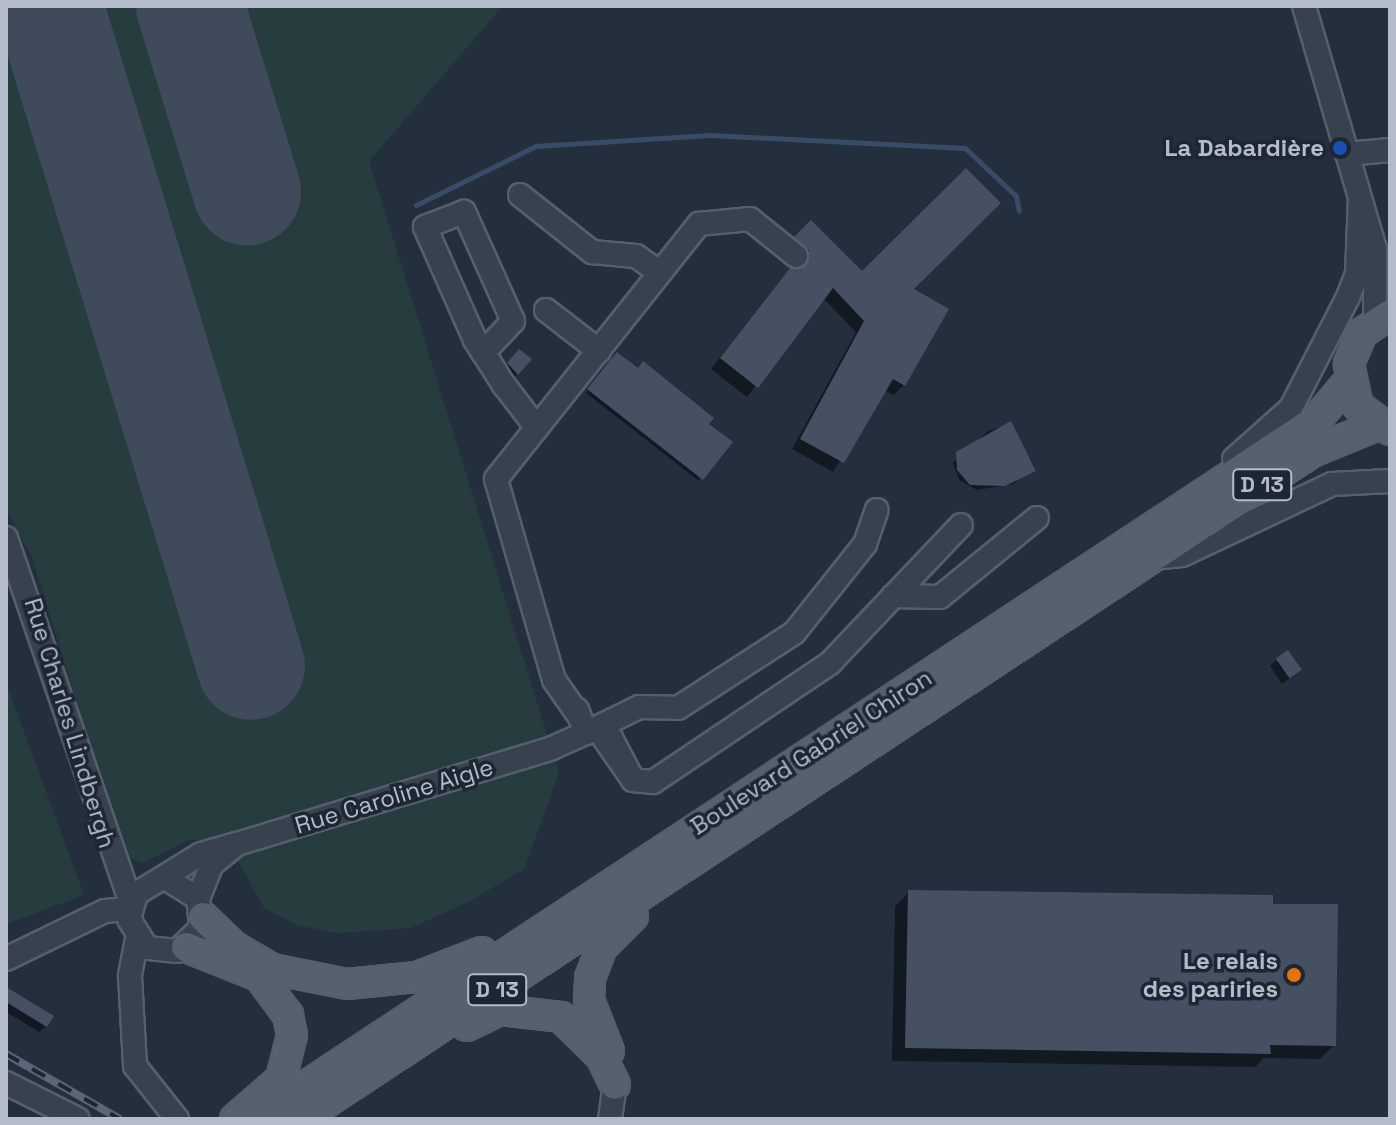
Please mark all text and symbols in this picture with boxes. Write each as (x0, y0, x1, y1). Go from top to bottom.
place label: La Dabardière (1164, 134, 1324, 162)
marker: La Dabardière (1331, 139, 1349, 157)
road number: D 13 (1232, 467, 1292, 503)
street label: Rue Charles Lindbergh (18, 595, 122, 851)
street label: Boulevard Gabriel Chiron (685, 663, 937, 841)
street label: Rue Caroline Aigle (291, 752, 497, 840)
place label: Le relais des pariries (1143, 947, 1278, 1003)
marker: Le relais des pariries (1285, 966, 1303, 984)
road number: D 13 (467, 972, 527, 1008)

